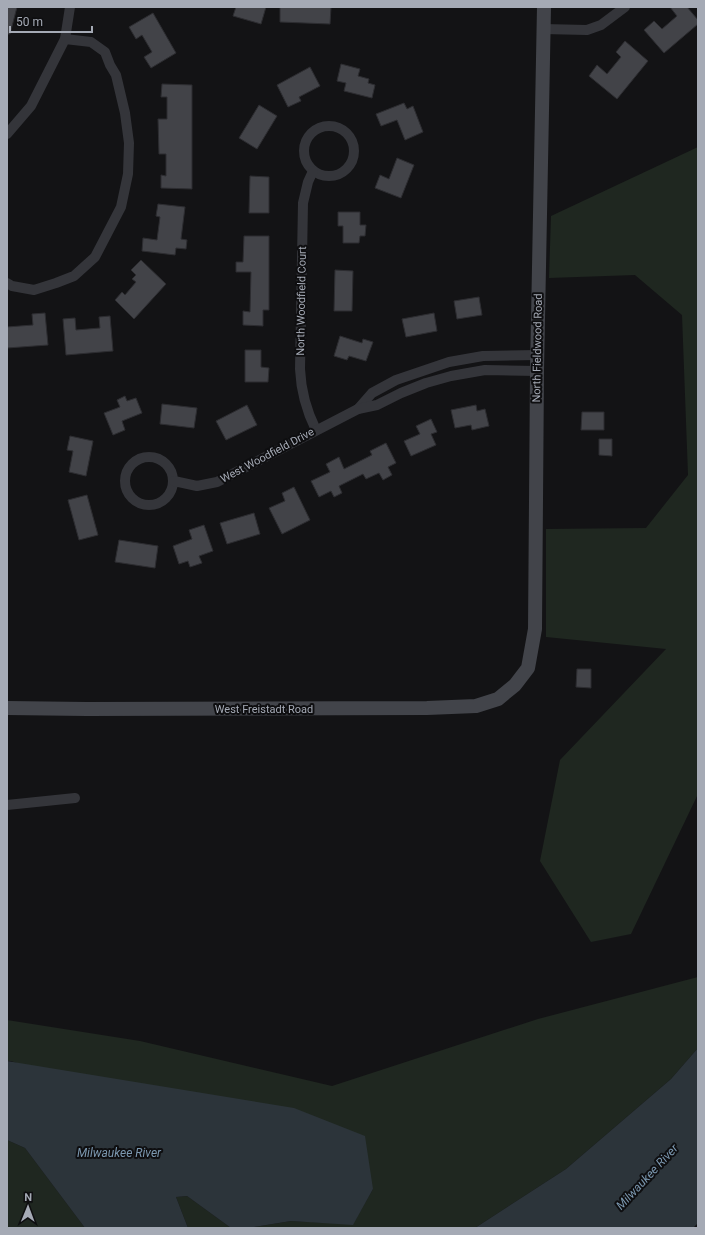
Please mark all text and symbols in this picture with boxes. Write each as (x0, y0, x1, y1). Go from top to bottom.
scale bar (10, 8, 92, 34)
text: 50 m (16, 15, 43, 29)
street label: North Woodfield Court (294, 246, 309, 356)
street label: North Fieldwood Road (530, 293, 545, 403)
street label: West Woodfield Drive (218, 425, 316, 486)
street label: West Freistadt Road (215, 703, 313, 716)
water label: Milwaukee River (613, 1141, 682, 1213)
water label: Milwaukee River (77, 1146, 162, 1160)
north arrow (8, 1187, 48, 1227)
text: N (24, 1191, 32, 1204)

